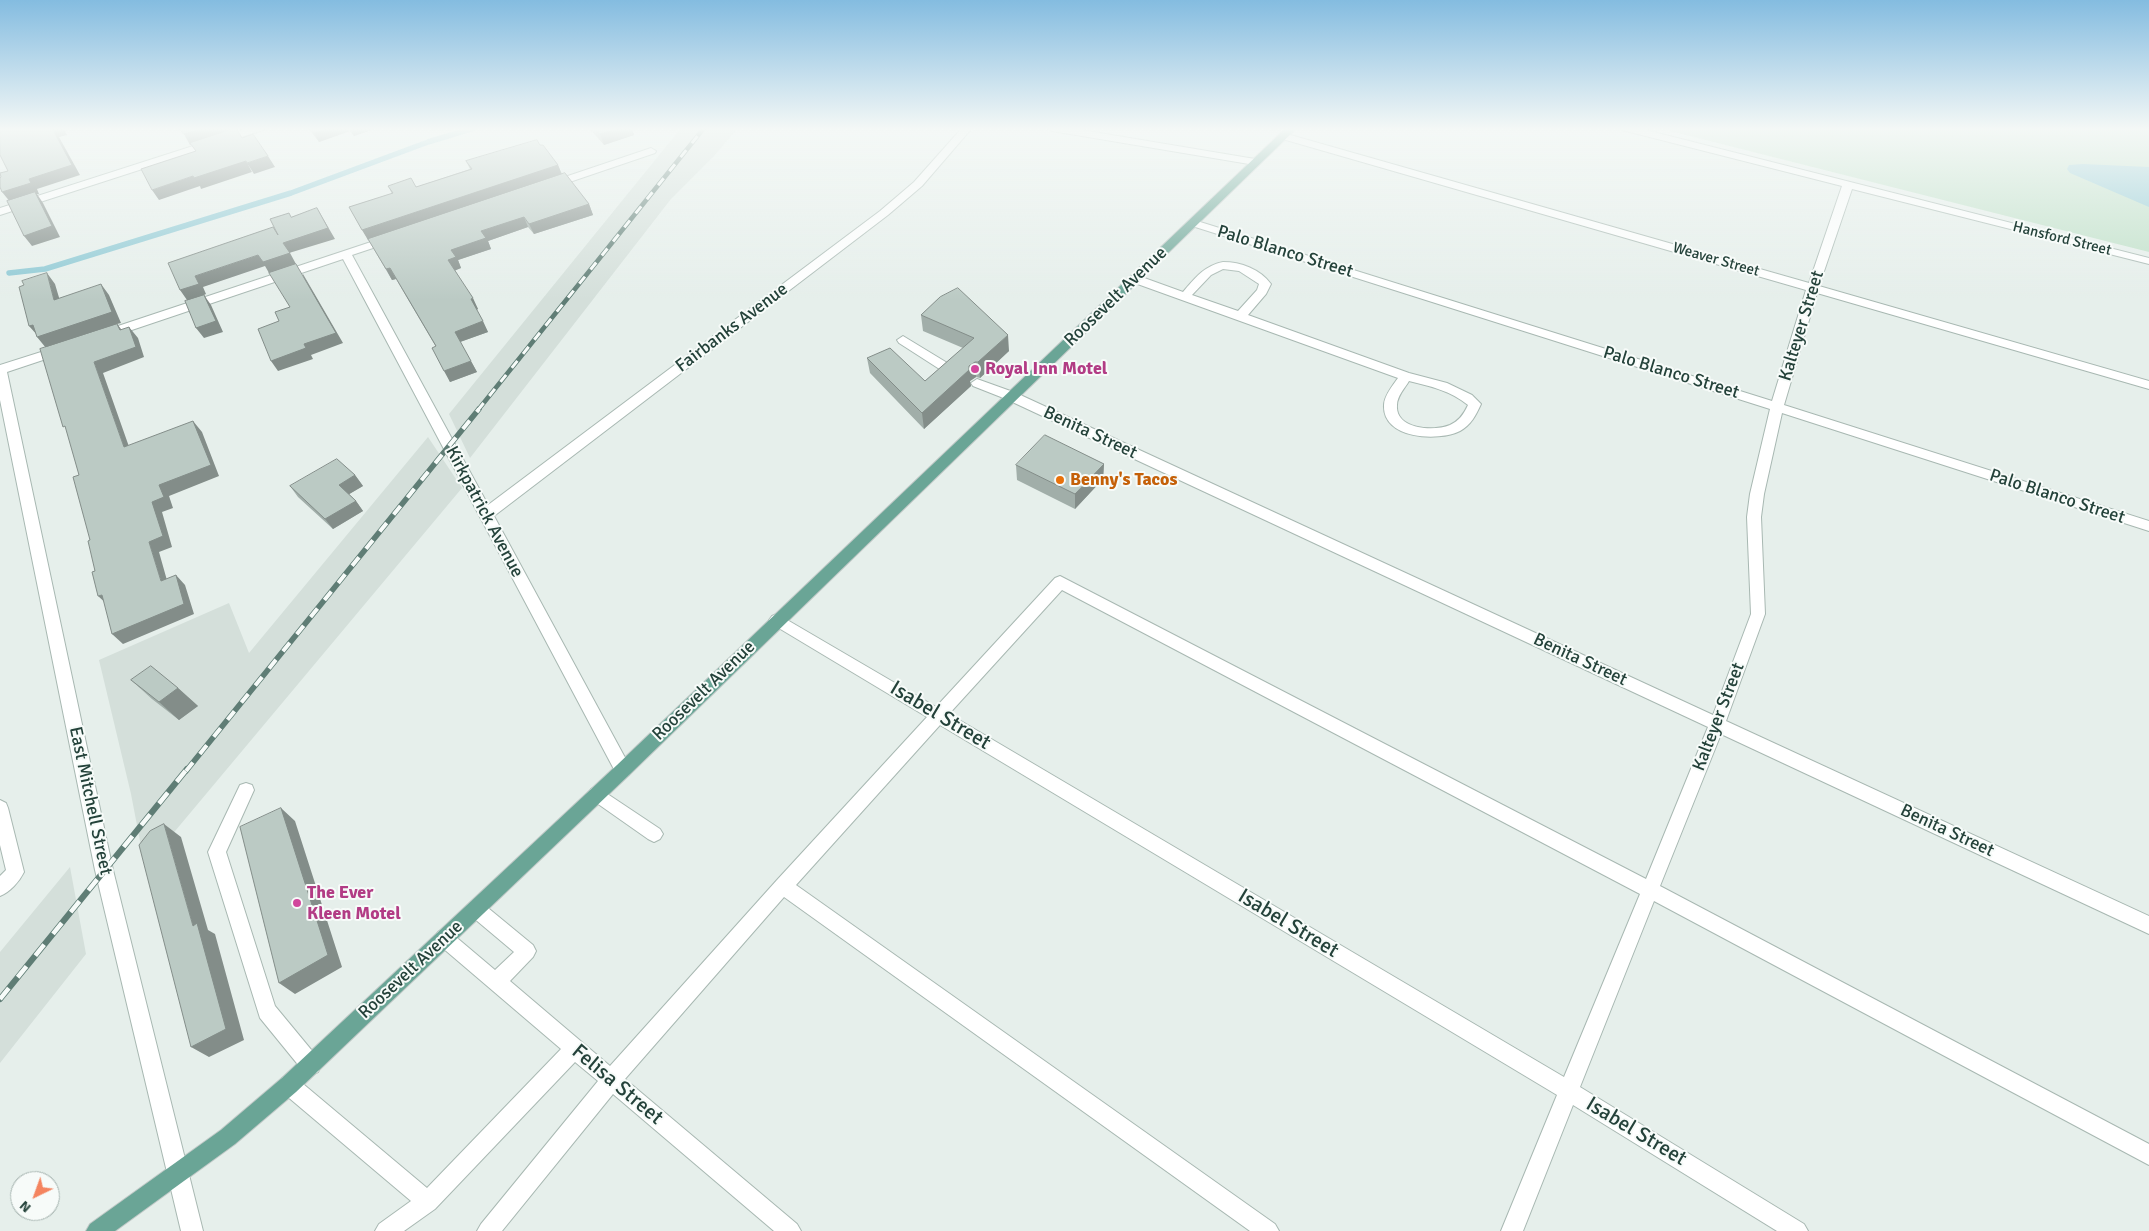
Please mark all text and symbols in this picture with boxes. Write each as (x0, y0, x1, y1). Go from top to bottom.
street label: Hansford Street (2011, 218, 2113, 260)
street label: Palo Blanco Street (1214, 221, 1356, 283)
street label: Weaver Street (1671, 239, 1761, 281)
street label: Roosevelt Avenue (1060, 243, 1172, 351)
street label: Kalteyer Street (1775, 268, 1829, 384)
street label: Fairbanks Avenue (672, 279, 792, 377)
street label: Palo Blanco Street (1600, 342, 1742, 404)
place label: Royal Inn Motel (985, 358, 1107, 380)
marker: Royal Inn Motel (969, 363, 981, 375)
street label: Benita Street (1040, 402, 1140, 464)
street label: Kirkpatrick Avenue (440, 443, 528, 581)
street label: Palo Blanco Street (1987, 465, 2127, 529)
place label: Benny's Tacos (1070, 469, 1177, 491)
marker: Benny's Tacos (1054, 474, 1066, 486)
street label: Benita Street (1530, 629, 1630, 691)
street label: Roosevelt Avenue (648, 637, 760, 745)
street label: Kalteyer Street (1688, 660, 1750, 774)
street label: Isabel Street (885, 676, 995, 756)
street label: East Mitchell Street (64, 725, 116, 877)
street label: Benita Street (1897, 800, 1997, 862)
place label: The Ever Kleen Motel (307, 882, 401, 924)
street label: Isabel Street (1233, 884, 1343, 964)
marker: The Ever Kleen Motel (291, 897, 303, 909)
street label: Roosevelt Avenue (354, 916, 468, 1024)
street label: Felisa Street (566, 1039, 668, 1131)
street label: Isabel Street (1581, 1092, 1691, 1172)
north arrow (10, 1171, 60, 1221)
text: N (16, 1197, 35, 1216)

